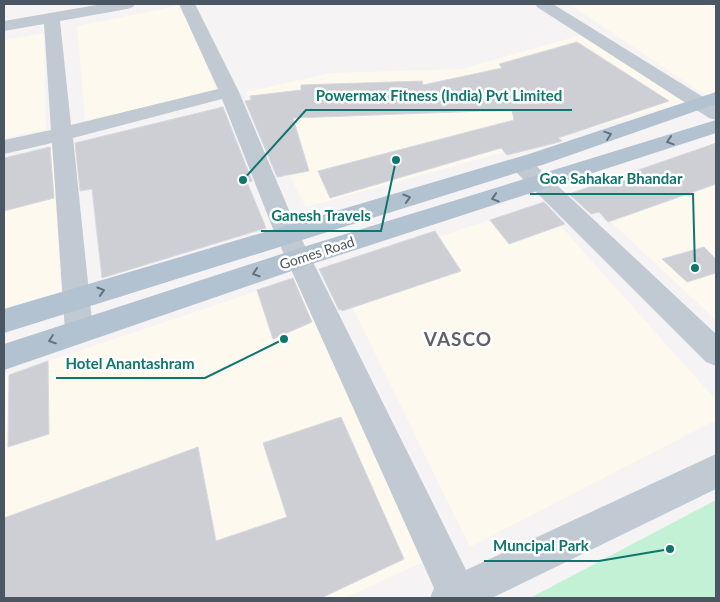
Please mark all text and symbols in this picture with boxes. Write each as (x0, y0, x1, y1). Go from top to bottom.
callout: Powermax Fitness (India) Pvt Limited (306, 80, 572, 110)
text: Powermax Fitness (India) Pvt Limited (316, 86, 562, 104)
one-way arrow (603, 131, 611, 141)
one-way arrow (666, 135, 675, 145)
callout: Goa Sahakar Bhandar (530, 164, 693, 194)
text: Goa Sahakar Bhandar (539, 169, 683, 187)
one-way arrow (491, 192, 499, 202)
one-way arrow (402, 194, 410, 204)
callout: Ganesh Travels (261, 201, 381, 231)
text: Ganesh Travels (271, 206, 371, 224)
street label: Gomes Road (277, 232, 356, 273)
one-way arrow (253, 267, 261, 277)
one-way arrow (96, 287, 104, 297)
district label: VASCO (423, 327, 492, 350)
one-way arrow (48, 334, 57, 344)
callout: Hotel Anantashram (56, 348, 205, 378)
text: Hotel Anantashram (66, 354, 194, 372)
callout: Muncipal Park (484, 531, 599, 561)
text: Muncipal Park (493, 536, 590, 554)

